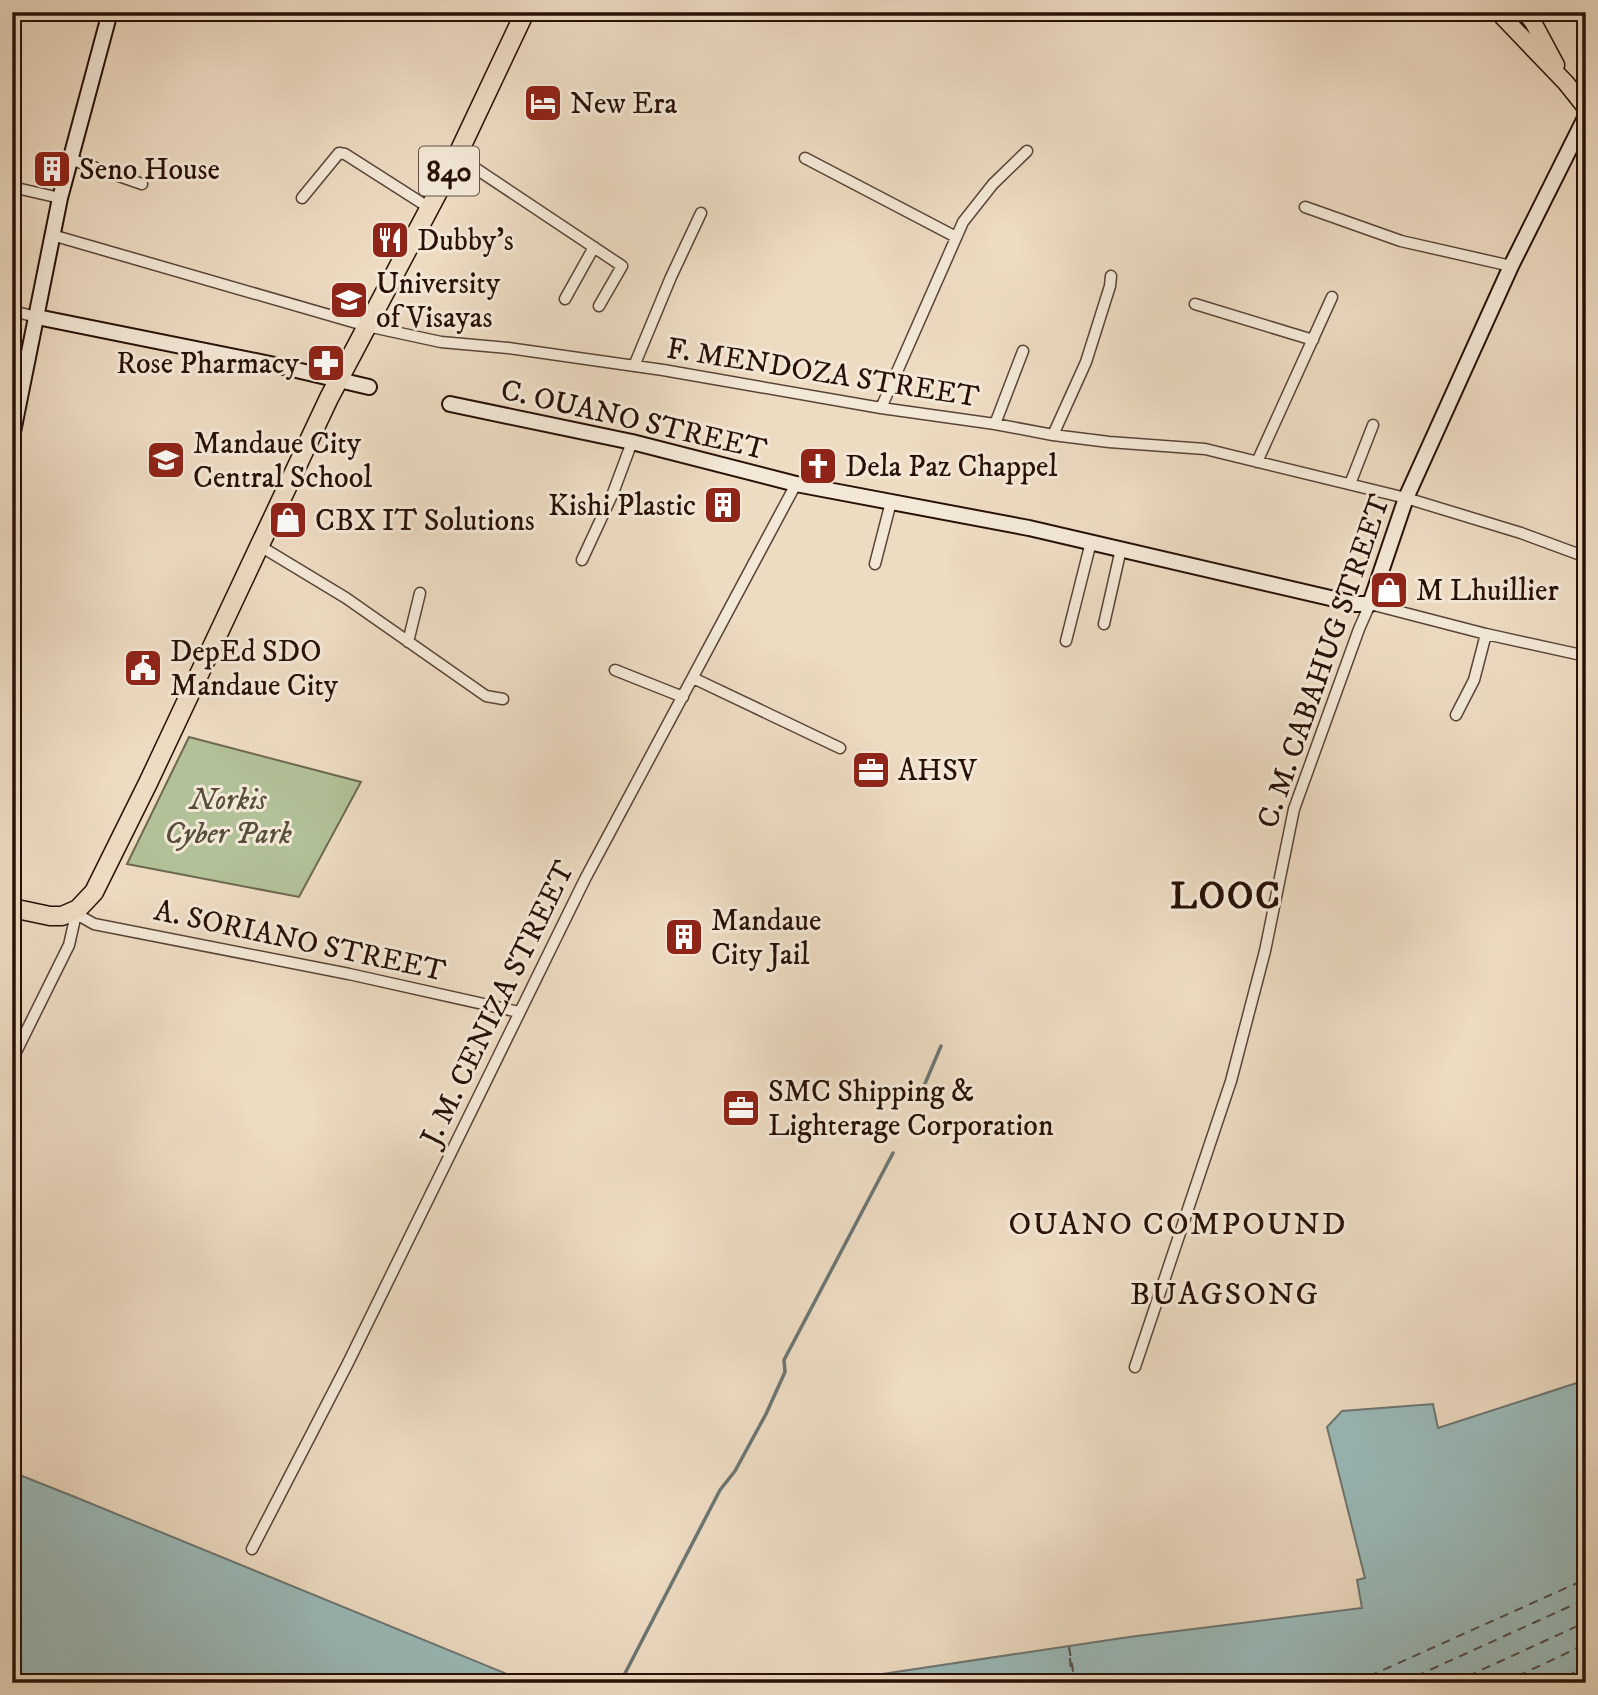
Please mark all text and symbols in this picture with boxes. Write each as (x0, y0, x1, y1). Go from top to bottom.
hotel icon: New Era (522, 82, 564, 124)
place label: New Era (570, 86, 677, 123)
road number: 840 (419, 146, 479, 196)
building icon: Seno House (31, 148, 73, 190)
place label: Seno House (79, 152, 220, 189)
restaurant icon: Dubby's (369, 219, 411, 261)
place label: Dubby's (417, 223, 514, 260)
place label: University of Visayas (376, 266, 501, 337)
school or university icon: University of Visayas (328, 279, 370, 321)
street label: F. MENDOZA STREET (664, 331, 982, 416)
pharmacy icon: Rose Pharmacy (305, 342, 347, 384)
place label: Rose Pharmacy (116, 346, 300, 383)
street label: C. OUANO STREET (497, 372, 770, 469)
place label: Mandaue City Central School (193, 426, 372, 497)
school or university icon: Mandaue City Central School (145, 439, 187, 481)
church icon: Dela Paz Chappel (797, 445, 839, 487)
place label: Dela Paz Chappel (845, 449, 1058, 486)
building icon: Kishi Plastic (702, 484, 744, 526)
place label: Kishi Plastic (548, 488, 696, 525)
street label: C. M. CABAHUG STREET (1250, 489, 1399, 833)
shop icon: CBX IT Solutions (267, 499, 309, 541)
place label: CBX IT Solutions (315, 503, 535, 540)
shop icon: M Lhuillier (1368, 569, 1410, 611)
place label: M Lhuillier (1416, 573, 1559, 610)
place label: DepEd SDO Mandaue City (170, 634, 339, 705)
public building icon: DepEd SDO Mandaue City (122, 647, 164, 689)
office icon: AHSV (850, 749, 892, 791)
place label: AHSV (898, 753, 978, 790)
park label: Norkis Cyber Park (164, 782, 292, 853)
street label: J. M. CENIZA STREET (412, 855, 584, 1155)
district label: LOOC (1170, 874, 1282, 921)
street label: A. SORIANO STREET (151, 892, 449, 990)
place label: Mandaue City Jail (711, 903, 821, 974)
building icon: Mandaue City Jail (663, 916, 705, 958)
place label: SMC Shipping & Lighterage Corporation (768, 1074, 1054, 1145)
office icon: SMC Shipping & Lighterage Corporation (720, 1087, 762, 1129)
district label: OUANO COMPOUND (1008, 1205, 1348, 1245)
district label: BUAGSONG (1130, 1275, 1320, 1315)

